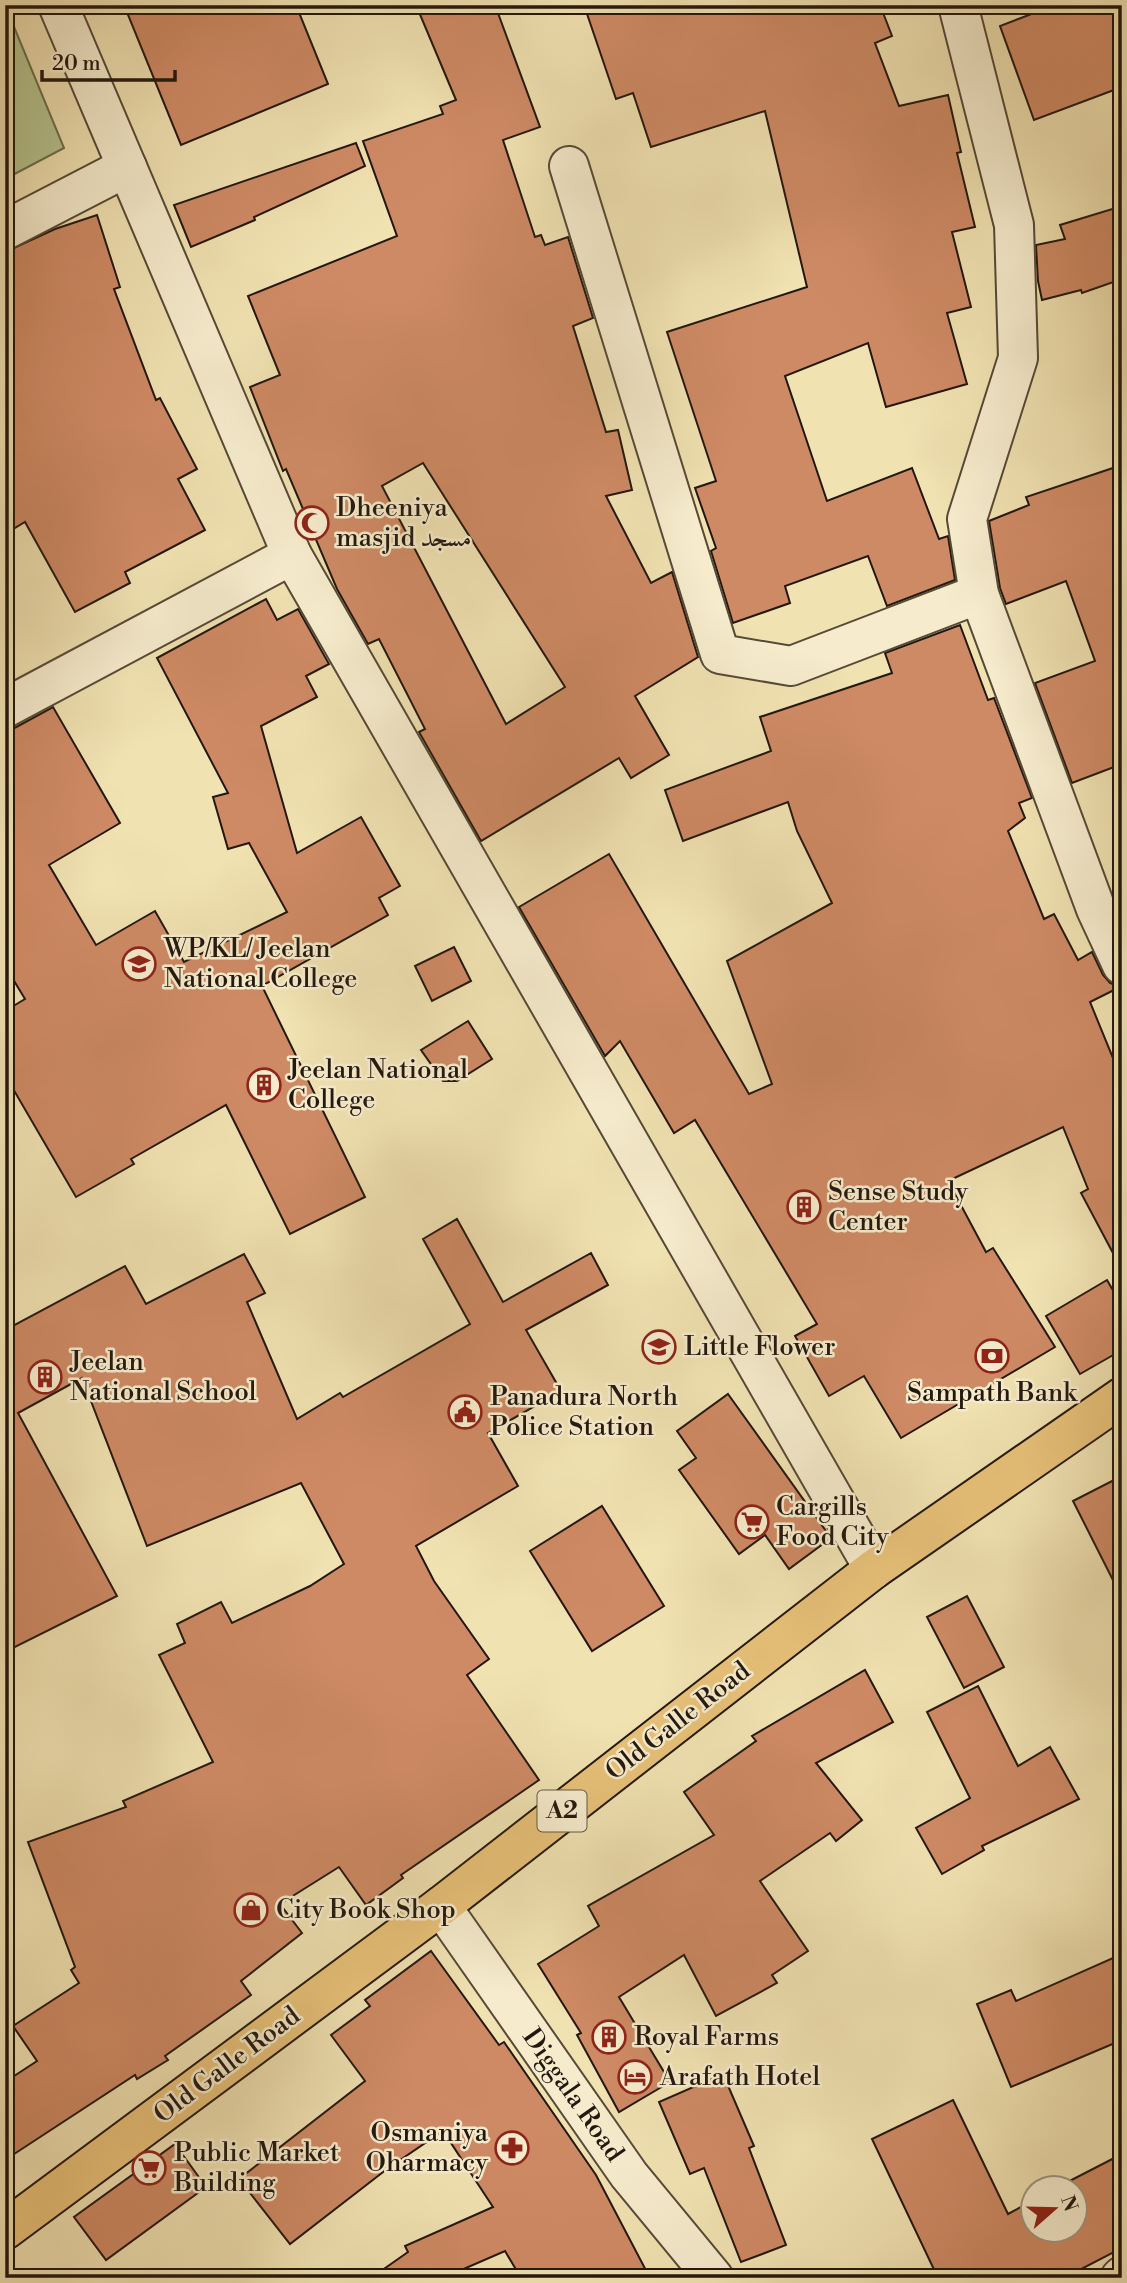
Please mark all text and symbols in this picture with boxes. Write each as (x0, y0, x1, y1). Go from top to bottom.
scale bar (42, 38, 175, 82)
text: 20 m (52, 51, 101, 77)
place label: Dheeniya masjid مسجد (336, 492, 472, 554)
mosque icon: Dheeniya masjid مسجد (293, 504, 331, 542)
place label: WP/KL/ Jeelan National College (163, 933, 357, 995)
school or university icon: WP/KL/ Jeelan National College (120, 945, 158, 983)
place label: Jeelan National College (287, 1054, 468, 1116)
building icon: Jeelan National College (245, 1066, 283, 1104)
place label: Sense Study Center (828, 1176, 968, 1238)
building icon: Sense Study Center (785, 1188, 823, 1226)
school or university icon: Little Flower (640, 1328, 678, 1366)
place label: Little Flower (684, 1331, 835, 1363)
bank icon: Sampath Bank (973, 1337, 1011, 1375)
place label: Jeelan National School (69, 1346, 257, 1408)
building icon: Jeelan National School (26, 1358, 64, 1396)
place label: Sampath Bank (907, 1377, 1078, 1409)
place label: Panadura North Police Station (490, 1381, 678, 1443)
public building icon: Panadura North Police Station (446, 1393, 484, 1431)
place label: Cargills Food City (776, 1491, 889, 1553)
supermarket icon: Cargills Food City (733, 1503, 771, 1541)
street label: Old Galle Road (599, 1654, 757, 1787)
road number: A2 (538, 1791, 586, 1832)
shop icon: City Book Shop (232, 1891, 270, 1929)
place label: City Book Shop (276, 1894, 456, 1926)
street label: Old Galle Road (148, 2000, 307, 2130)
building icon: Royal Farms (590, 2018, 628, 2056)
place label: Royal Farms (634, 2021, 779, 2053)
street label: Diggala Road (515, 2022, 631, 2168)
hotel icon: Arafath Hotel (616, 2058, 654, 2096)
place label: Arafath Hotel (659, 2061, 820, 2093)
place label: Osmaniya Oharmacy (366, 2117, 489, 2179)
pharmacy icon: Osmaniya Oharmacy (493, 2129, 531, 2167)
place label: Public Market Building (173, 2137, 339, 2199)
supermarket icon: Public Market Building (130, 2149, 168, 2187)
north arrow (1018, 2174, 1088, 2244)
text: N (1055, 2192, 1083, 2215)

